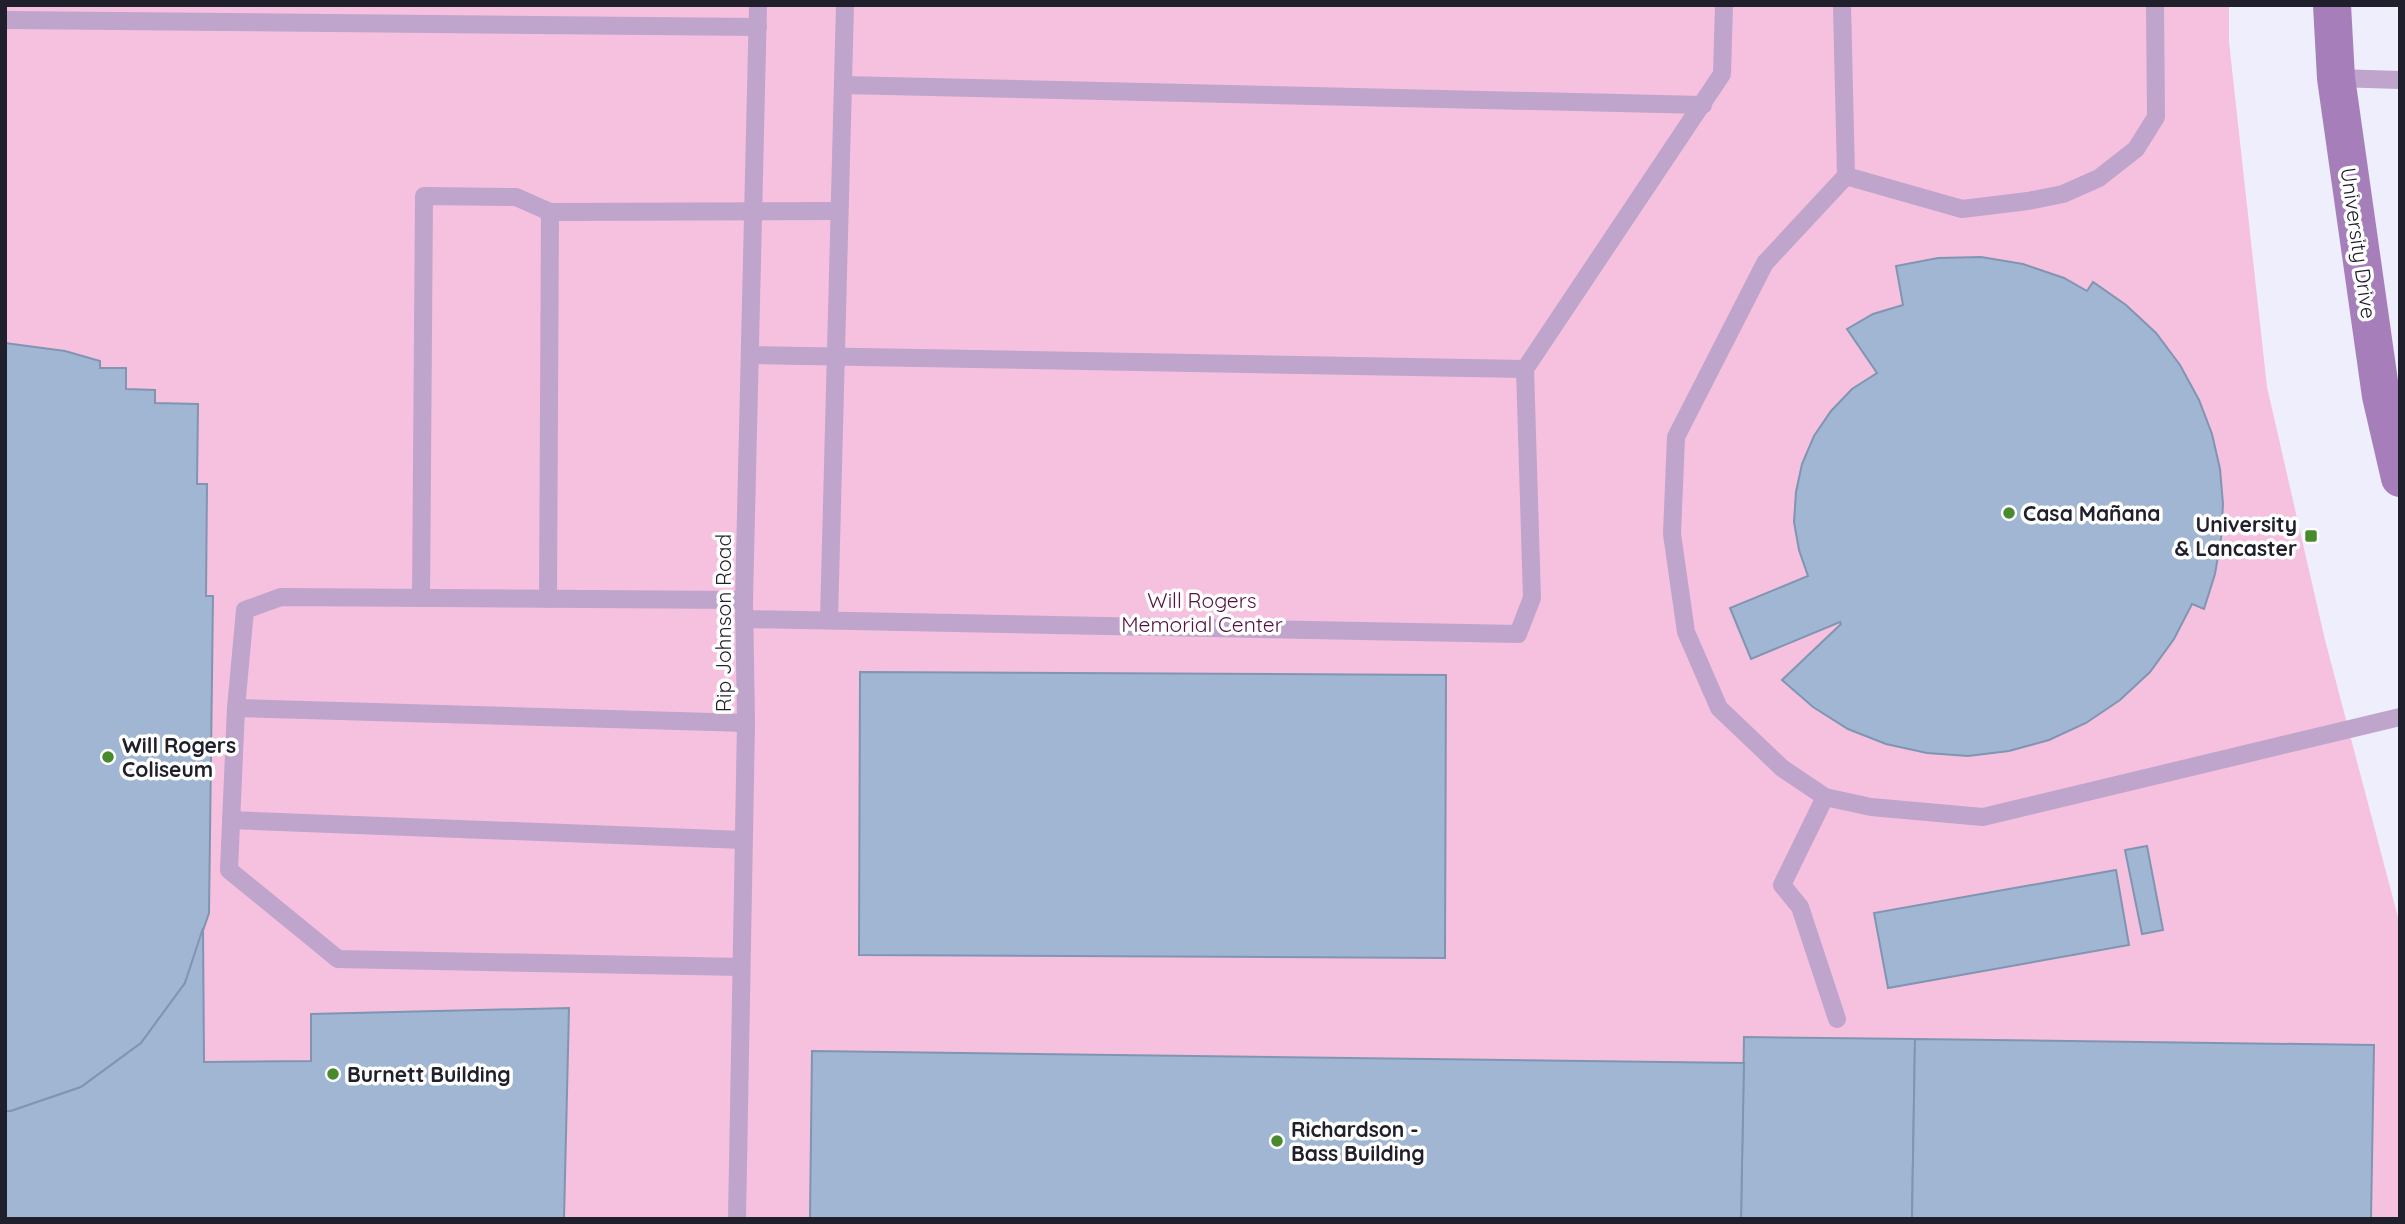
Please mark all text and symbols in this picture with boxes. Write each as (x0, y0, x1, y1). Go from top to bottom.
street label: University Drive (2336, 166, 2382, 320)
place label: Casa Mañana (2023, 500, 2161, 526)
marker: Casa Mañana (2001, 505, 2017, 521)
place label: University & Lancaster (2175, 511, 2297, 561)
marker: University & Lancaster (2303, 528, 2319, 544)
street label: Rip Johnson Road (710, 534, 736, 712)
park label: Will Rogers Memorial Center (1121, 587, 1283, 637)
place label: Will Rogers Coliseum (122, 732, 236, 782)
marker: Will Rogers Coliseum (100, 749, 116, 765)
place label: Burnett Building (347, 1061, 511, 1087)
marker: Burnett Building (325, 1066, 341, 1082)
place label: Richardson - Bass Building (1291, 1116, 1425, 1166)
marker: Richardson - Bass Building (1269, 1133, 1285, 1149)

